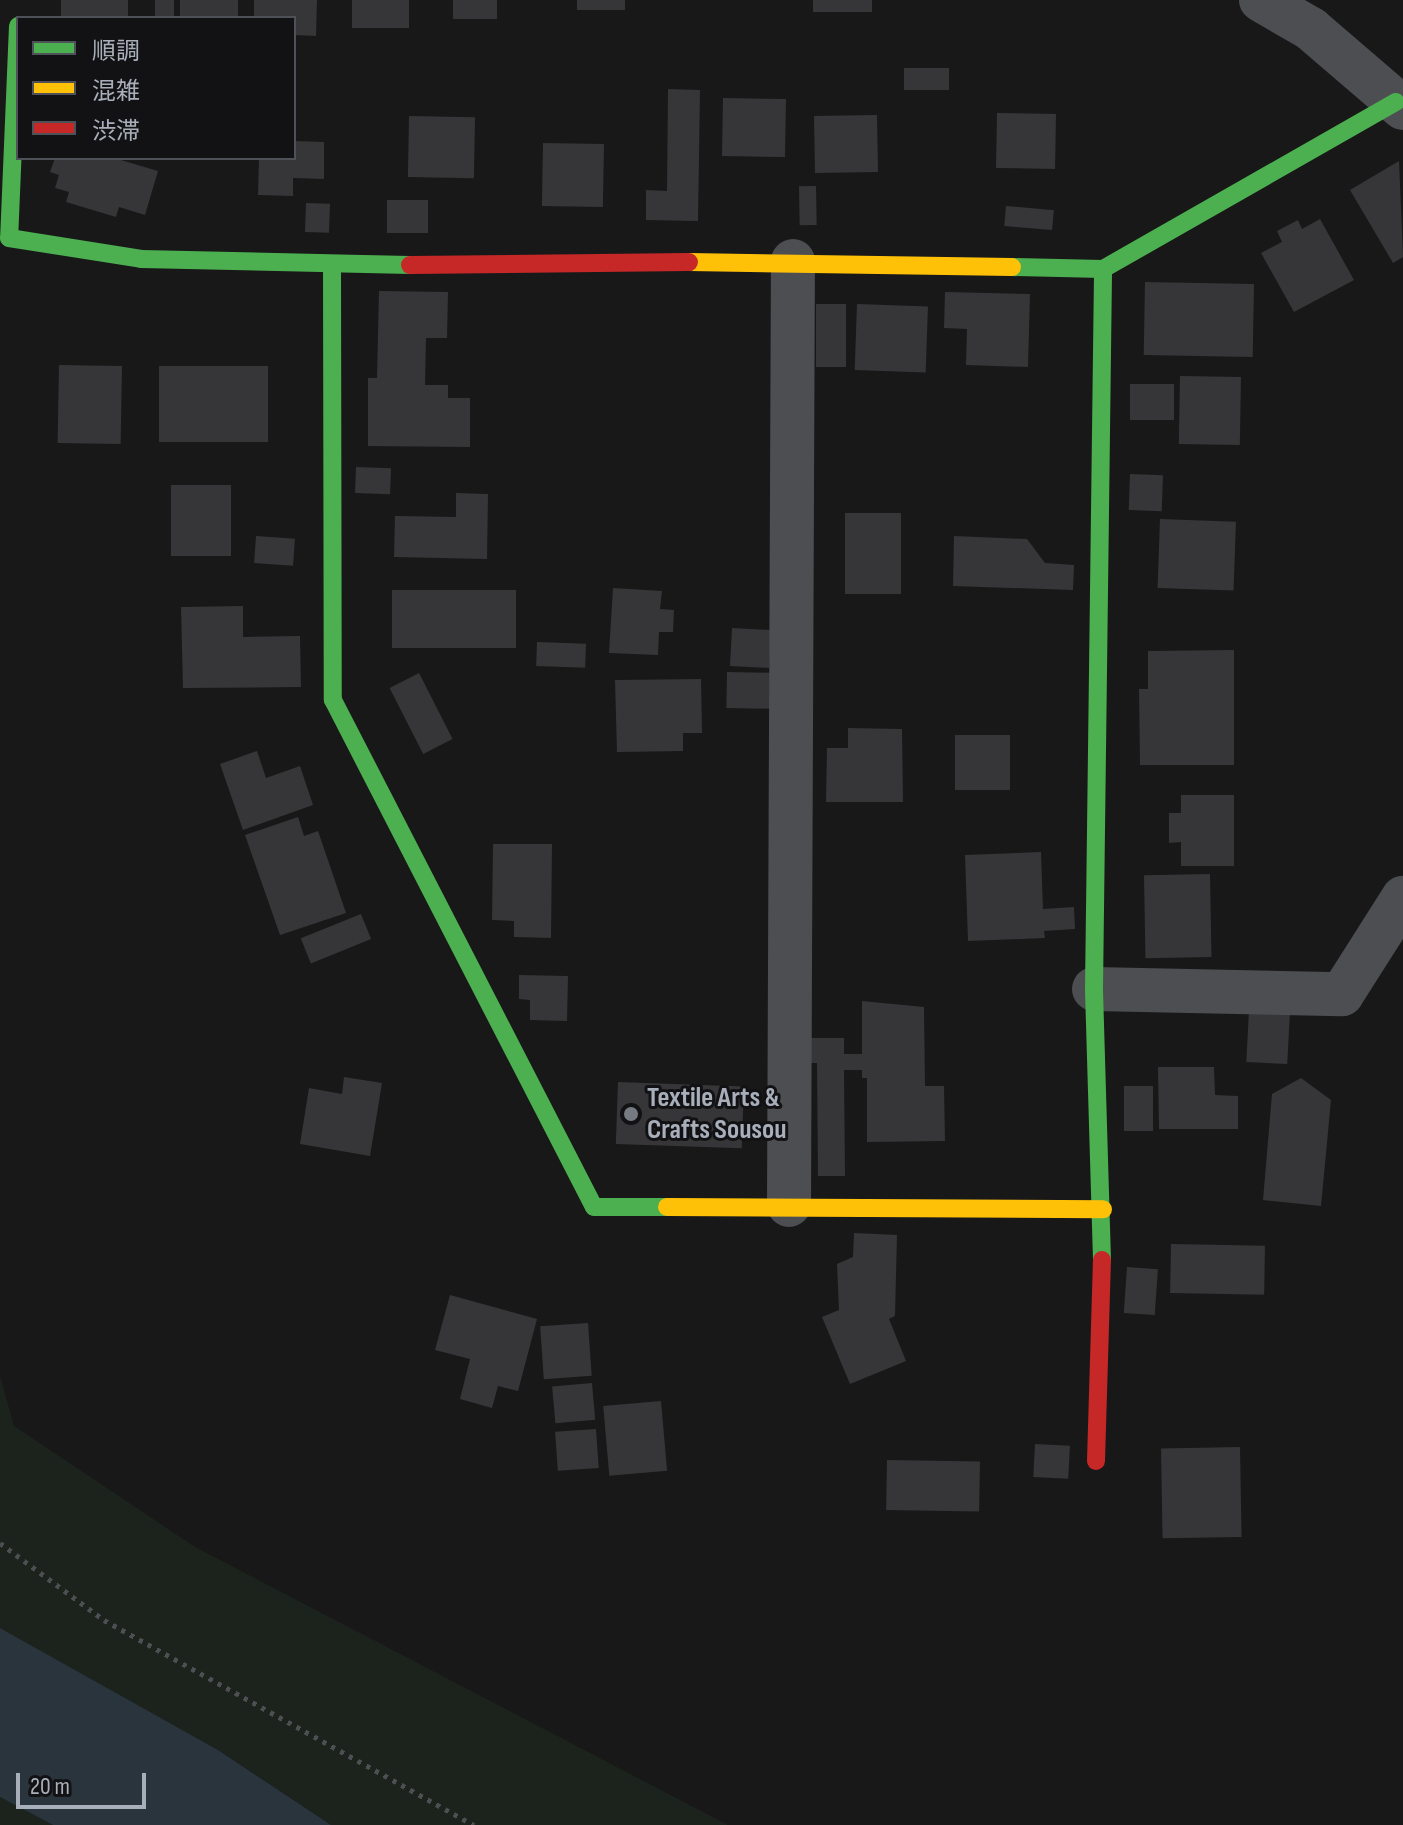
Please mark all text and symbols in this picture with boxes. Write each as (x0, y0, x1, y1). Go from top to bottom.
legend (16, 16, 296, 160)
text: 順調 (92, 37, 140, 66)
text: 混雑 (92, 77, 140, 106)
text: 渋滞 (92, 117, 140, 146)
place label: Textile Arts & Crafts Sousou (647, 1081, 787, 1147)
marker: Textile Arts & Crafts Sousou (622, 1105, 640, 1123)
scale bar (20, 1757, 150, 1807)
text: 20 m (30, 1772, 70, 1801)

